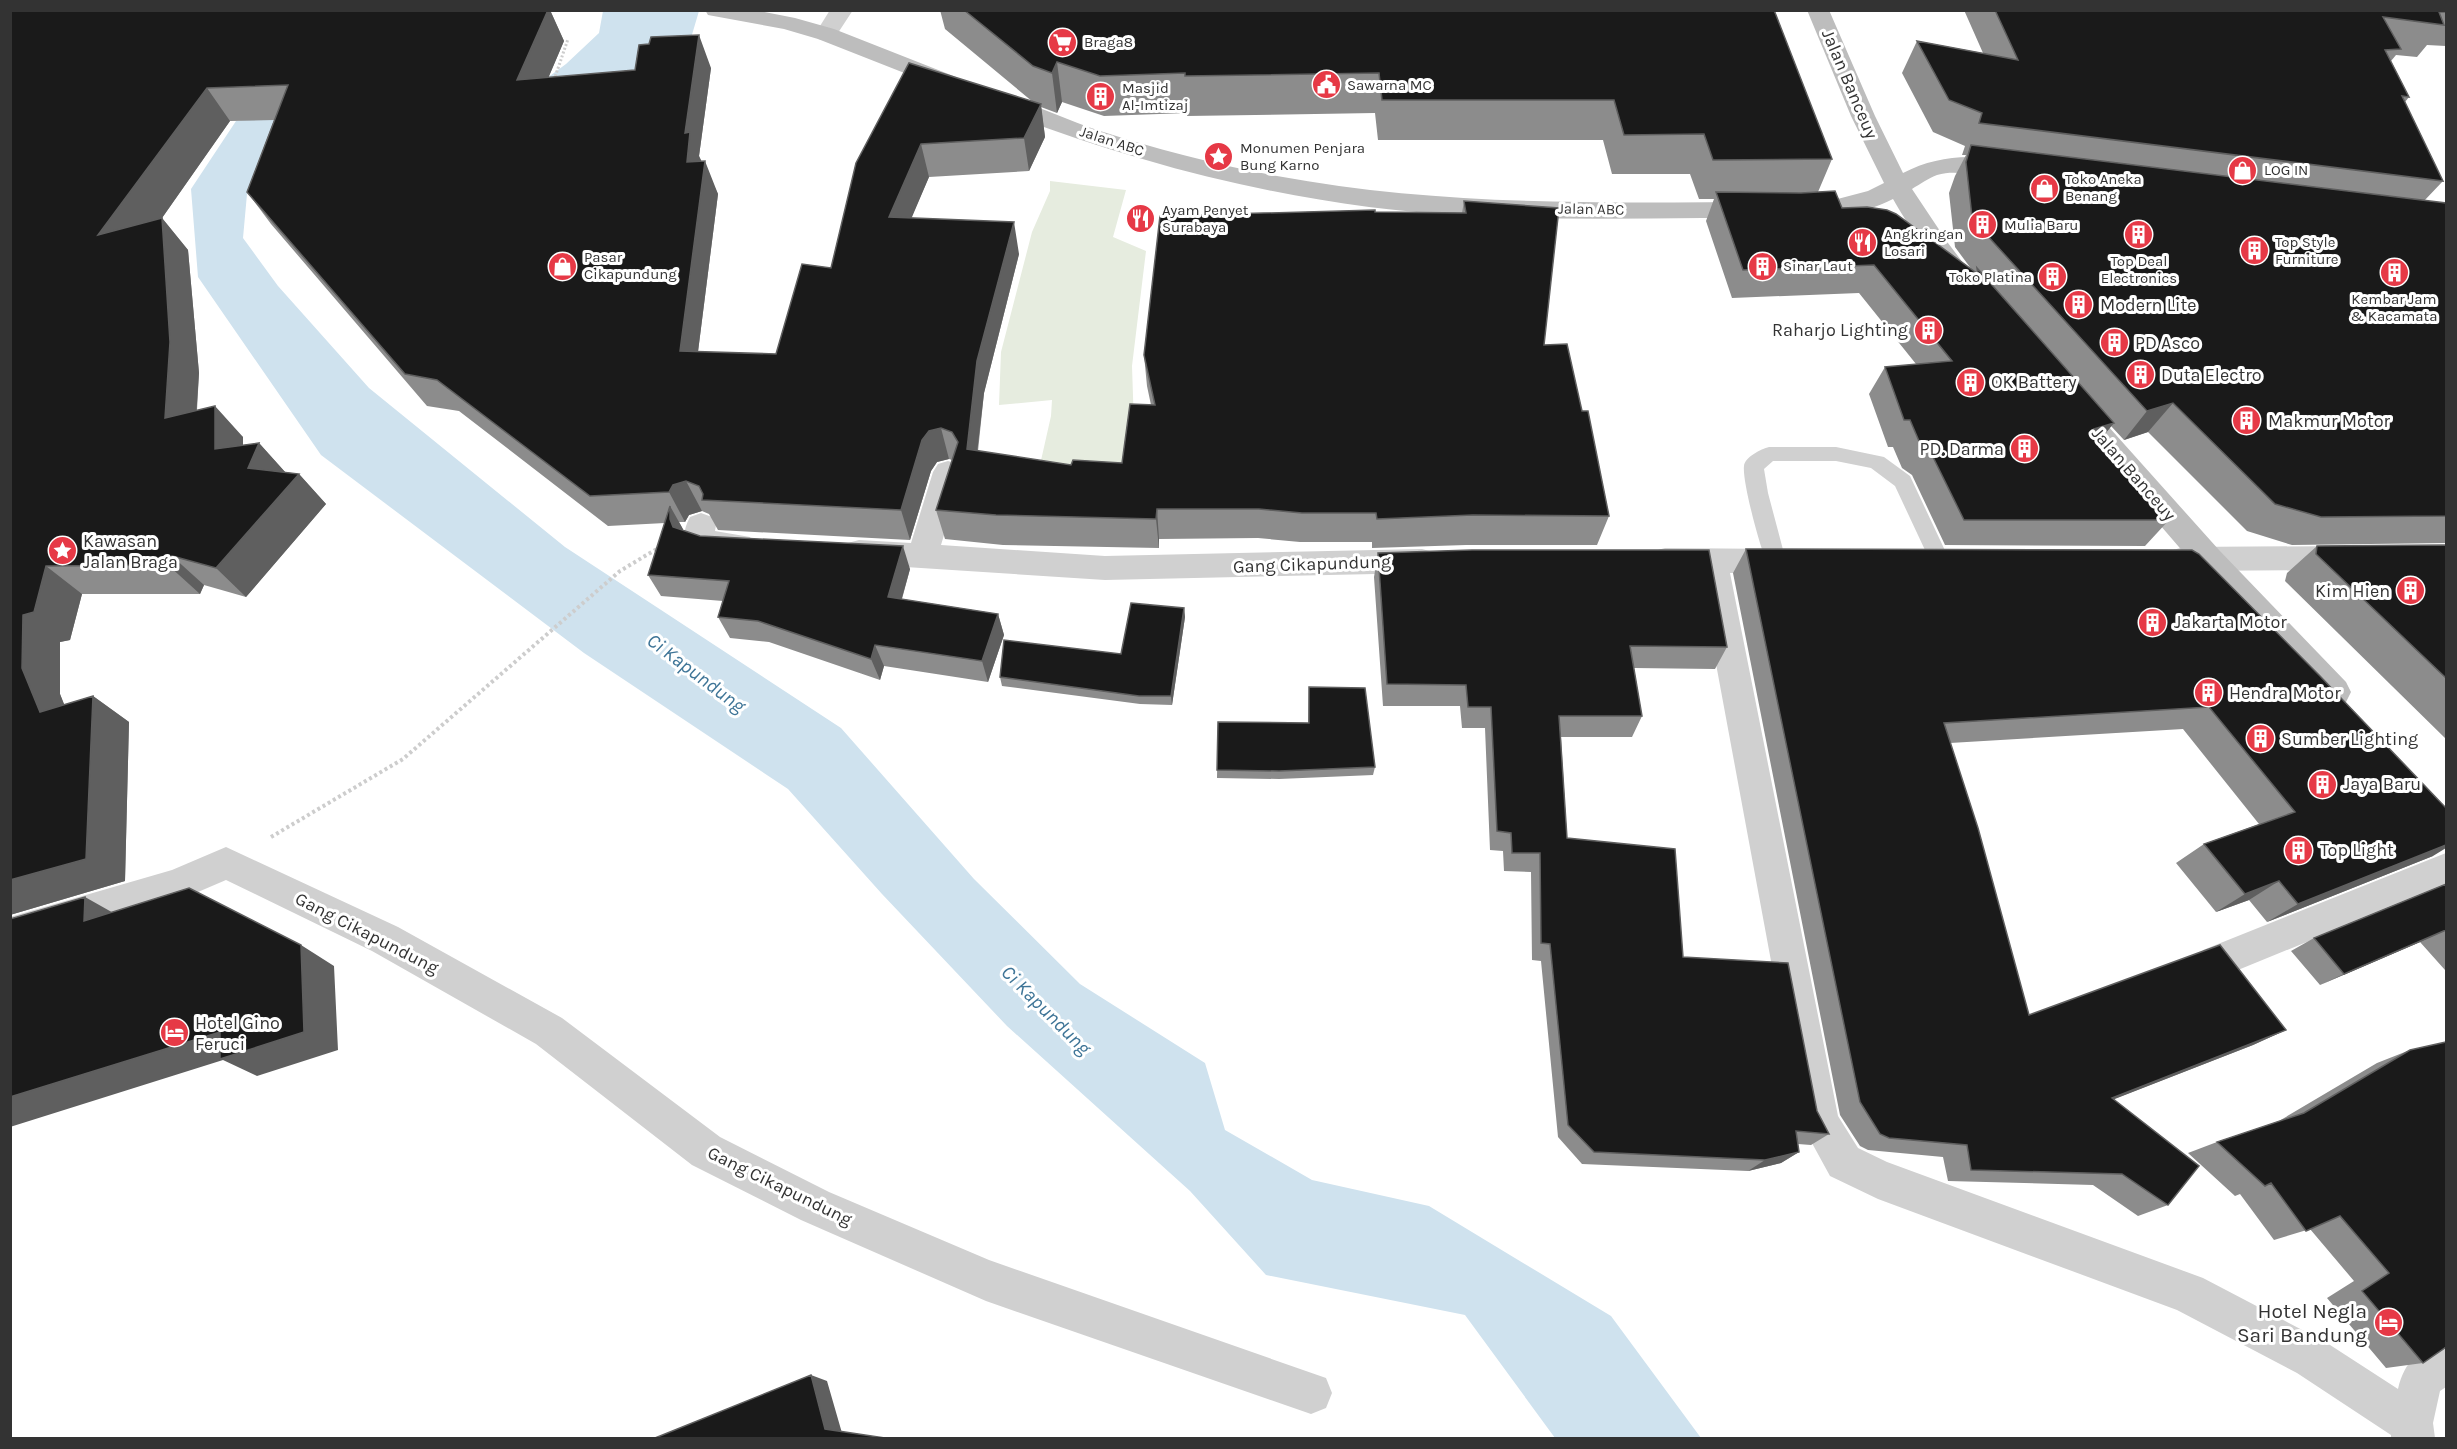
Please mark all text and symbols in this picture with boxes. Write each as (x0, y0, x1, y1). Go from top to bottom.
supermarket icon: Braga8 (1047, 26, 1079, 58)
street label: Jalan Banceuy (1817, 26, 1883, 143)
place label: Braga8 (1084, 33, 1133, 51)
public building icon: Sawarna MC (1310, 69, 1342, 101)
place label: Sawarna MC (1347, 76, 1432, 94)
place label: Masjid Al-Imtizaj (1122, 79, 1188, 114)
building icon: Masjid Al-Imtizaj (1085, 81, 1117, 113)
street label: Jalan ABC (1078, 122, 1146, 160)
place label: Monumen Penjara Bung Karno (1240, 139, 1365, 174)
place icon: Monumen Penjara Bung Karno (1203, 141, 1235, 173)
shop icon: LOG IN (2227, 154, 2259, 186)
place label: LOG IN (2264, 161, 2308, 179)
place label: Toko Aneka Benang (2065, 170, 2142, 205)
shop icon: Toko Aneka Benang (2028, 172, 2060, 204)
street label: Jalan ABC (1558, 199, 1624, 219)
place label: Ayam Penyet Surabaya (1162, 201, 1249, 236)
restaurant icon: Ayam Penyet Surabaya (1125, 203, 1157, 235)
building icon: Mulia Baru (1967, 209, 1999, 241)
place label: Mulia Baru (2004, 216, 2078, 234)
building icon: Top Deal Electronics (2123, 218, 2155, 250)
place label: Angkringan Losari (1884, 225, 1963, 260)
restaurant icon: Angkringan Losari (1847, 227, 1879, 259)
place label: Top Style Furniture (2275, 233, 2338, 268)
building icon: Top Style Furniture (2238, 235, 2270, 267)
place label: Pasar Cikapundung (584, 248, 677, 283)
shop icon: Pasar Cikapundung (547, 250, 579, 282)
building icon: Sinar Laut (1746, 250, 1778, 282)
place label: Top Deal Electronics (2101, 252, 2177, 287)
building icon: Kembar Jam & Kacamata (2378, 256, 2410, 288)
place label: Sinar Laut (1783, 257, 1853, 275)
building icon: Toko Platina (2037, 261, 2069, 293)
place label: Toko Platina (1949, 268, 2032, 286)
building icon: Modern Lite (2063, 289, 2095, 321)
place label: Kembar Jam & Kacamata (2351, 290, 2437, 325)
place label: Modern Lite (2100, 294, 2196, 316)
building icon: Raharjo Lighting (1913, 314, 1945, 346)
place label: Raharjo Lighting (1772, 319, 1908, 341)
building icon: PD Asco (2098, 327, 2130, 359)
place label: PD Asco (2135, 332, 2200, 354)
building icon: Duta Electro (2124, 359, 2156, 391)
place label: Duta Electro (2161, 364, 2262, 386)
building icon: OK Battery (1954, 366, 1986, 398)
place label: OK Battery (1991, 371, 2077, 393)
building icon: Makmur Motor (2231, 405, 2263, 437)
place label: Makmur Motor (2268, 410, 2391, 432)
street label: Jalan Banceuy (2087, 423, 2181, 526)
building icon: PD. Darma (2009, 433, 2041, 465)
place label: PD. Darma (1920, 438, 2004, 460)
place label: Kawasan Jalan Braga (83, 530, 178, 573)
place icon: Kawasan Jalan Braga (46, 535, 78, 567)
street label: Gang Cikapundung (1233, 550, 1391, 578)
building icon: Kim Hien (2395, 575, 2427, 607)
place label: Kim Hien (2315, 580, 2390, 602)
building icon: Jakarta Motor (2137, 606, 2169, 638)
place label: Jakarta Motor (2174, 611, 2287, 633)
water label: Ci Kapundung (642, 629, 750, 718)
building icon: Hendra Motor (2192, 677, 2224, 709)
place label: Hendra Motor (2229, 682, 2341, 704)
building icon: Sumber Lighting (2244, 723, 2276, 755)
place label: Sumber Lighting (2281, 728, 2418, 750)
building icon: Jaya Baru (2306, 768, 2338, 800)
place label: Jaya Baru (2343, 773, 2421, 795)
building icon: Top Light (2283, 834, 2315, 866)
place label: Top Light (2320, 839, 2394, 861)
street label: Gang Cikapundung (292, 887, 442, 979)
water label: Ci Kapundung (997, 961, 1096, 1060)
place label: Hotel Gino Feruci (195, 1012, 280, 1055)
hotel icon: Hotel Gino Feruci (158, 1017, 190, 1049)
street label: Gang Cikapundung (704, 1141, 856, 1231)
place label: Hotel Negla Sari Bandung (2237, 1299, 2367, 1347)
hotel icon: Hotel Negla Sari Bandung (2372, 1307, 2404, 1339)

